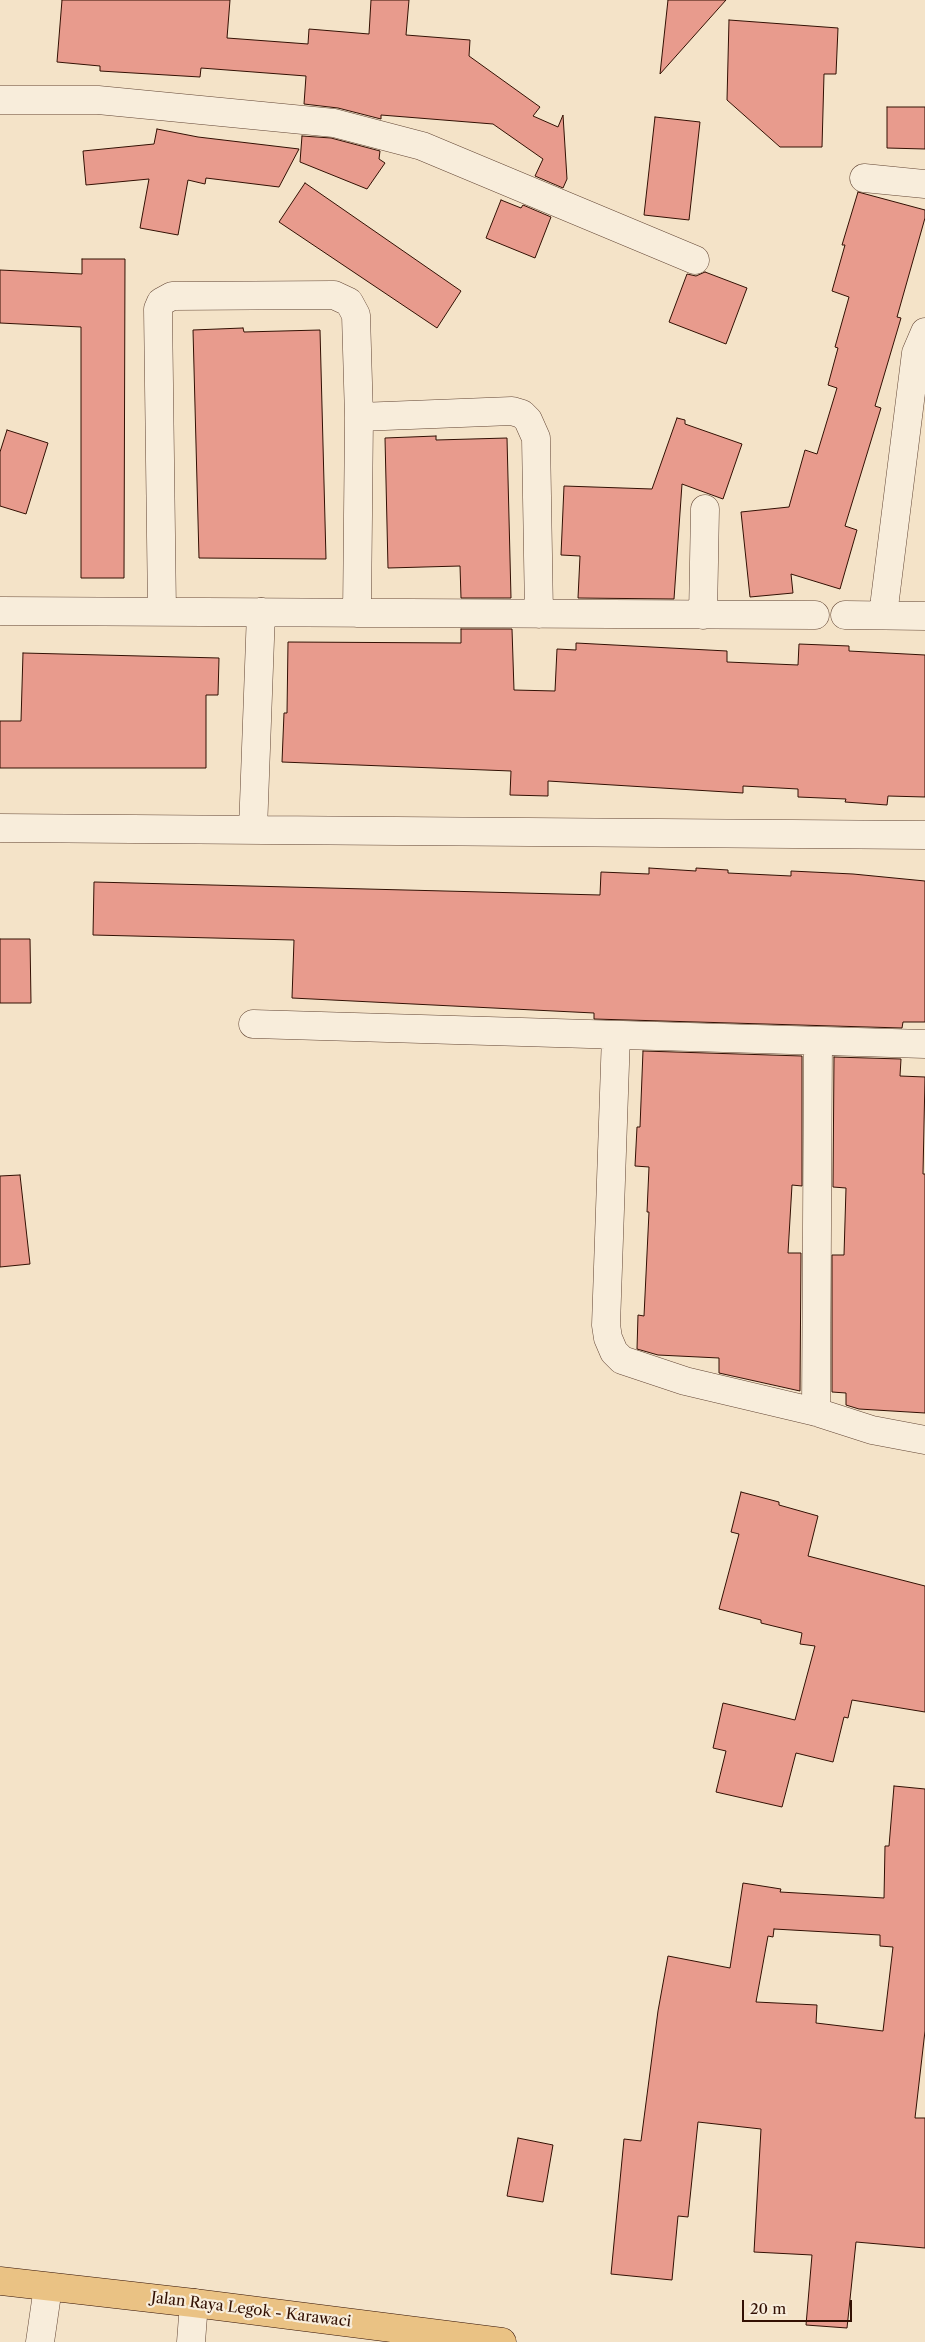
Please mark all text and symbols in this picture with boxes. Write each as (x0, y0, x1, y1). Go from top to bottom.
street label: Jalan Raya Legok - Karawaci (150, 2289, 352, 2331)
scale bar (745, 2290, 855, 2322)
text: 20 m (750, 2299, 786, 2318)

